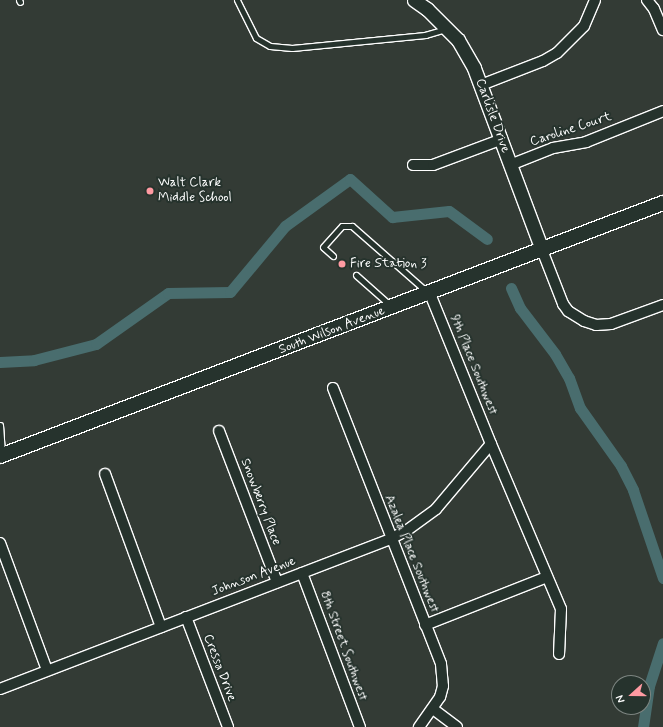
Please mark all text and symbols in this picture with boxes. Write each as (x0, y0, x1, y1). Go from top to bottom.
street label: Carlisle Drive (472, 77, 512, 155)
street label: Caroline Court (530, 110, 612, 150)
place label: Walt Clark Middle School (158, 176, 232, 207)
marker: Walt Clark Middle School (145, 186, 155, 196)
place label: Fire Station 3 (350, 256, 422, 272)
marker: Fire Station 3 (337, 259, 347, 269)
street label: South Wilson Avenue (277, 304, 387, 358)
street label: 9th Place Southwest (446, 313, 500, 417)
street label: Snowberry Place (236, 456, 284, 548)
street label: Azalea Place Southwest (380, 493, 442, 615)
street label: Johnson Avenue (208, 553, 300, 601)
street label: 8th Street Southwest (316, 589, 370, 703)
street label: Cressa Drive (199, 633, 239, 703)
north arrow (611, 675, 651, 715)
text: N (613, 693, 629, 705)

